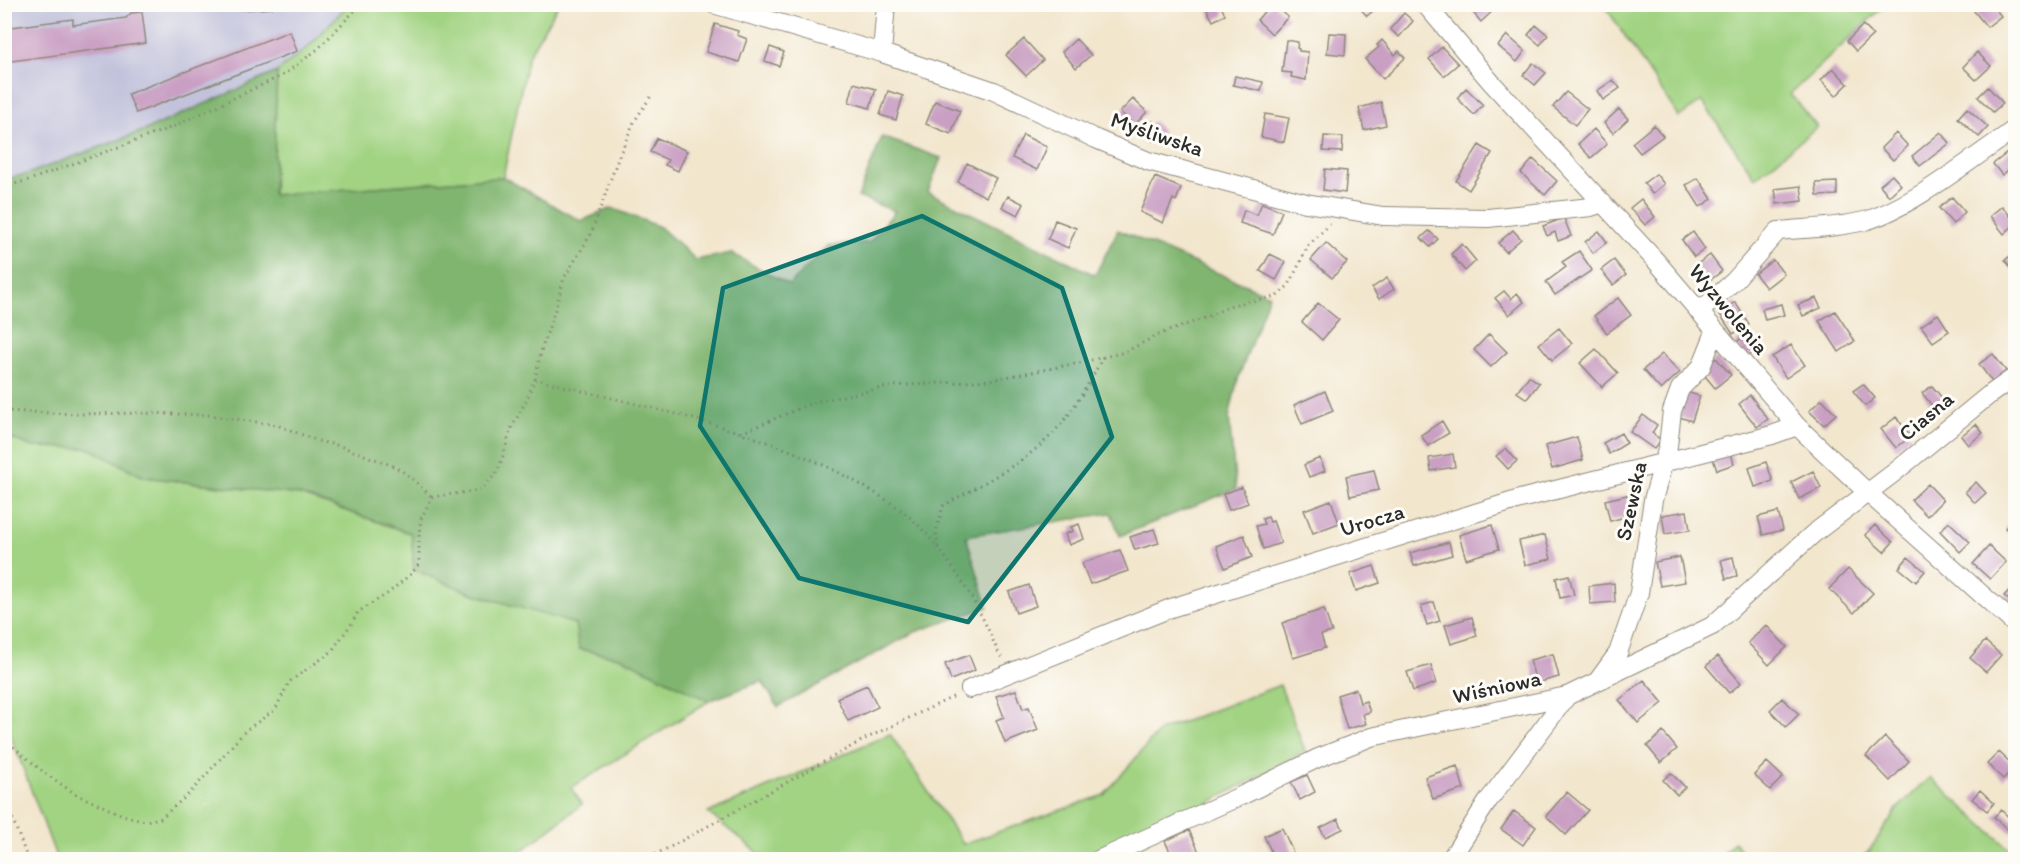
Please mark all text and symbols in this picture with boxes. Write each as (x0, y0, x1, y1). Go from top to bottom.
street label: Myśliwska (1107, 106, 1207, 162)
street label: Wyzwolenia (1683, 258, 1775, 360)
street label: Ciasna (1893, 385, 1959, 447)
street label: Szewska (1609, 459, 1653, 543)
street label: Urocza (1337, 497, 1407, 543)
street label: Wiśniowa (1450, 664, 1544, 710)

